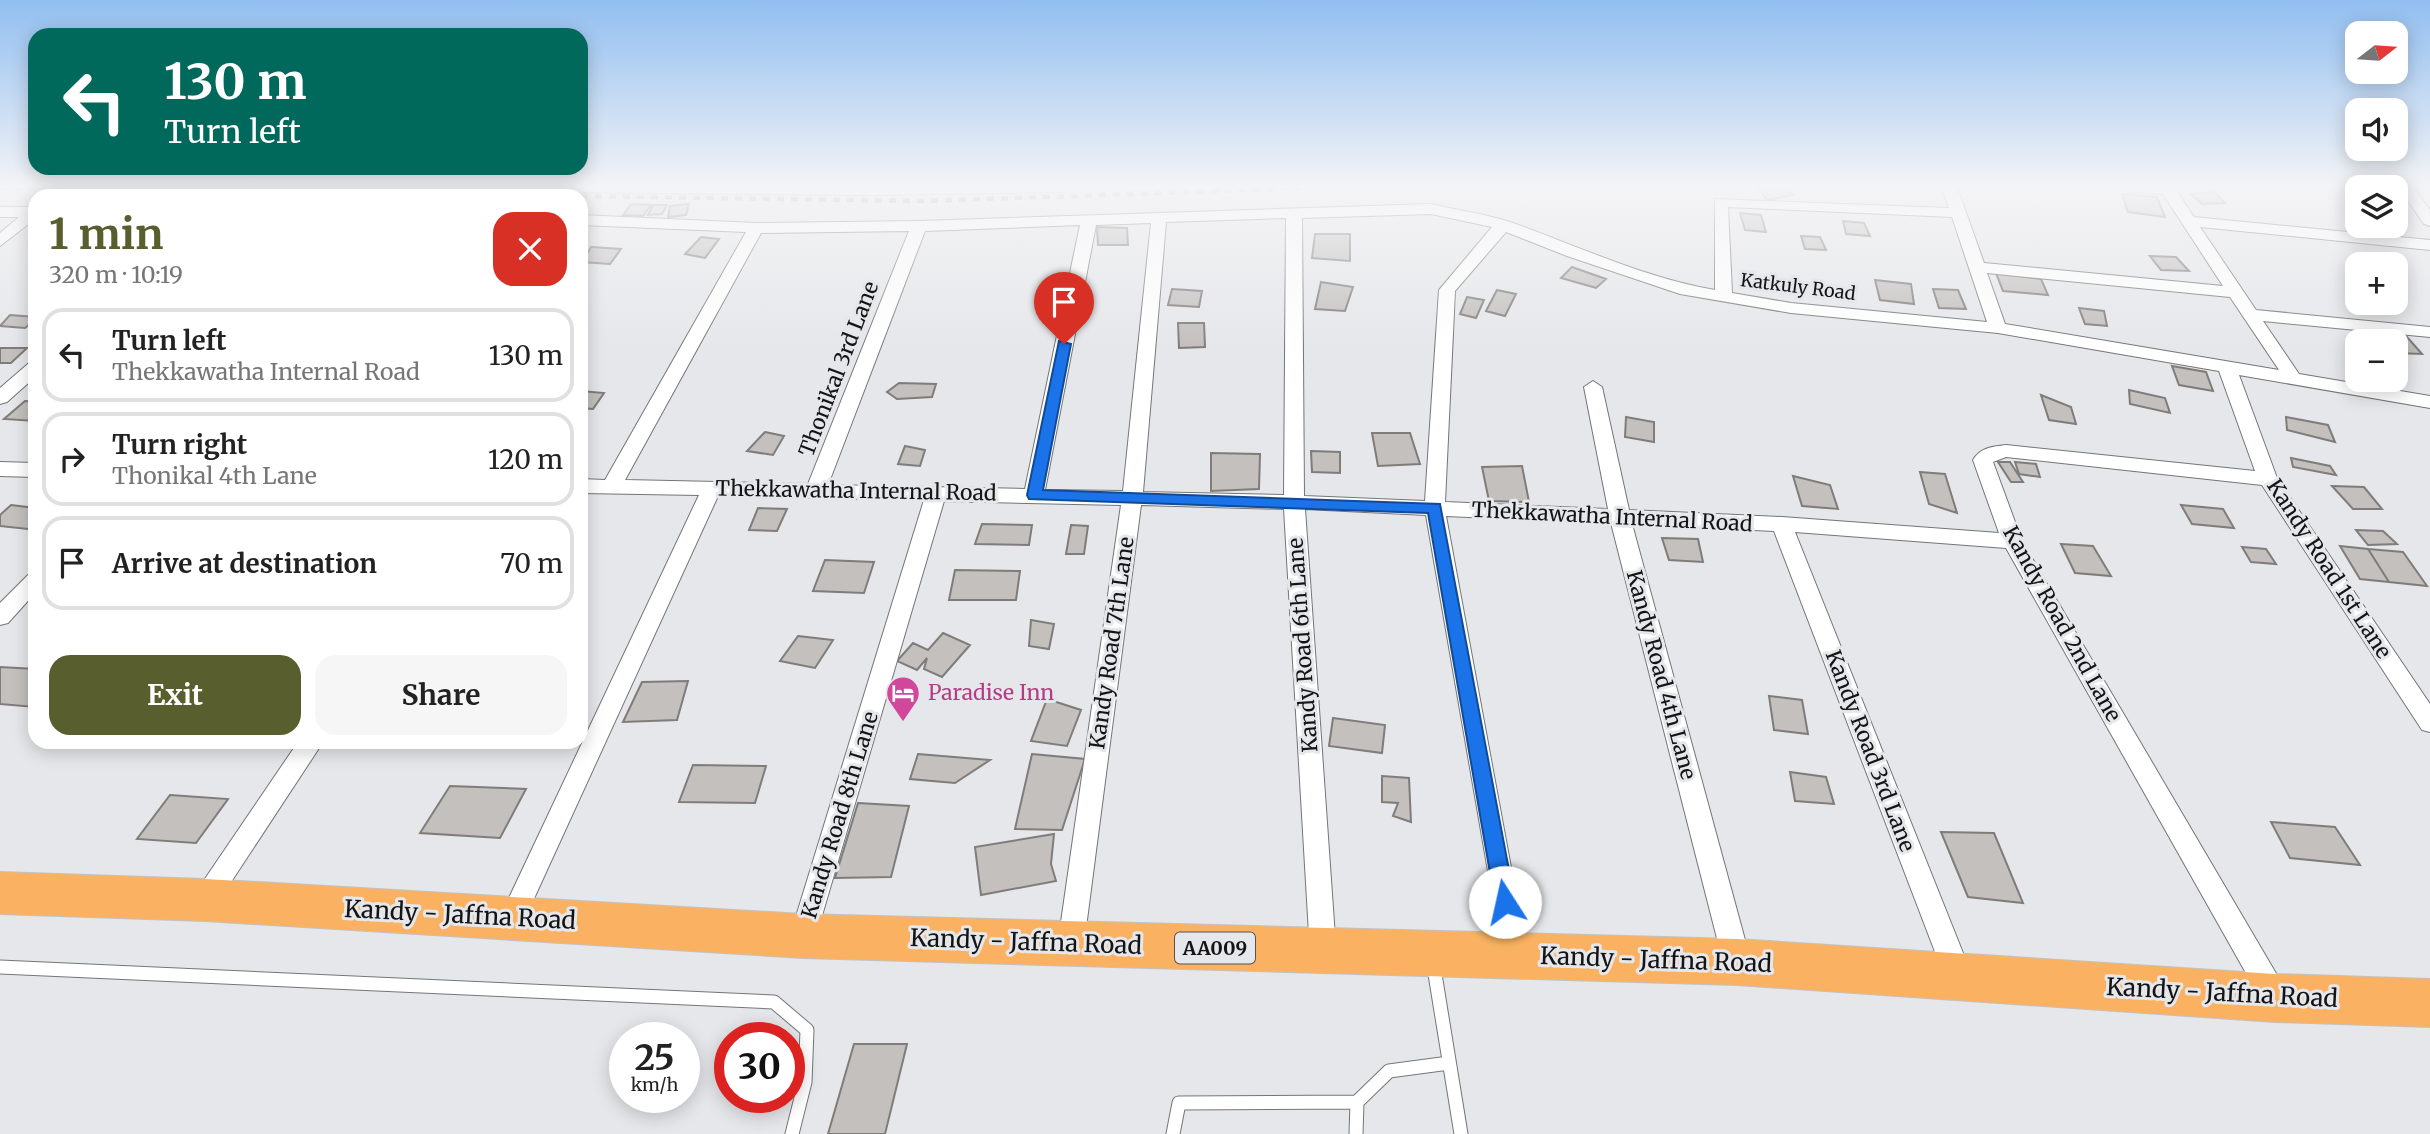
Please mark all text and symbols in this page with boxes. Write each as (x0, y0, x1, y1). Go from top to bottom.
north arrow (2345, 21, 2408, 84)
map controls (2345, 21, 2408, 392)
text: 130 m (164, 51, 307, 112)
icon: left (49, 56, 140, 147)
button: sound (2345, 98, 2408, 161)
text: Turn left (164, 112, 301, 152)
button: layers (2345, 175, 2408, 238)
text: 1 min (49, 208, 163, 260)
button: close (493, 212, 567, 286)
button: + (2345, 252, 2408, 315)
text: 320 m · 10:19 (49, 260, 183, 289)
street label: Katkuly Road (1739, 268, 1857, 305)
pin (1034, 272, 1094, 344)
street label: Thonikal 3rd Lane (793, 277, 884, 460)
icon: arrive (1045, 283, 1083, 321)
text: Turn left (112, 324, 226, 357)
button: − (2345, 329, 2408, 392)
icon: left (53, 336, 91, 374)
text: 130 m (489, 339, 563, 372)
text: Thekkawatha Internal Road (112, 357, 420, 386)
text: Turn right (112, 428, 247, 461)
icon: right (53, 440, 91, 478)
text: 120 m (488, 443, 563, 476)
text: Thonikal 4th Lane (112, 461, 317, 490)
street label: Kandy Road 1st Lane (2261, 474, 2398, 664)
street label: Thekkawatha Internal Road (715, 475, 997, 506)
street label: Thekkawatha Internal Road (1471, 496, 1753, 537)
street label: Kandy Road 2nd Lane (1997, 521, 2128, 726)
street label: Kandy Road 7th Lane (1083, 535, 1140, 751)
street label: Kandy Road 6th Lane (1282, 537, 1323, 753)
icon: arrive (53, 544, 91, 582)
text: Arrive at destination (112, 547, 377, 580)
text: 70 m (500, 547, 563, 580)
street label: Kandy Road 4th Lane (1621, 567, 1702, 782)
street label: Kandy Road 3rd Lane (1820, 646, 1921, 855)
button: Exit (49, 655, 301, 735)
button: Share (315, 655, 567, 735)
hotel icon: Paradise Inn (884, 674, 922, 723)
place label: Paradise Inn (928, 679, 1054, 706)
street label: Kandy Road 8th Lane (795, 708, 884, 922)
position arrow (1468, 865, 1542, 939)
street label: Kandy - Jaffna Road (343, 893, 577, 936)
street label: Kandy - Jaffna Road (909, 922, 1143, 961)
road number: AA009 (1175, 932, 1255, 964)
street label: Kandy - Jaffna Road (1539, 940, 1773, 979)
street label: Kandy - Jaffna Road (2105, 971, 2339, 1014)
speed limit sign: 30 (714, 1022, 805, 1113)
text: 25 (634, 1036, 675, 1080)
text: km/h (631, 1073, 678, 1096)

